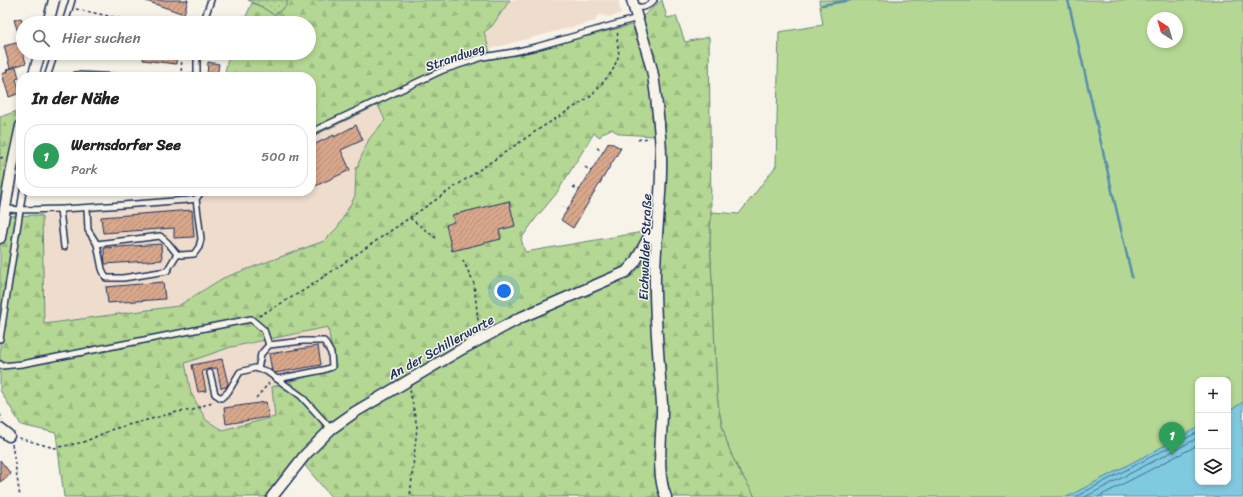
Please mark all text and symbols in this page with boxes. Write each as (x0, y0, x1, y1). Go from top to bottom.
north arrow (1147, 12, 1183, 48)
search box (16, 16, 316, 60)
text: Hier suchen (62, 25, 141, 51)
icon: search (30, 27, 52, 49)
street label: Strandweg (422, 36, 488, 78)
text: In der Nähe (32, 83, 119, 113)
text: Wernsdorfer See (71, 132, 181, 158)
text: 1 (43, 145, 49, 168)
text: 500 m (261, 145, 299, 168)
text: Park (71, 158, 98, 181)
street label: Eichwalder Straße (632, 193, 658, 301)
your location (494, 281, 514, 301)
street label: An der Schillerwarte (383, 308, 499, 386)
map controls (1195, 377, 1231, 485)
button: + (1195, 377, 1231, 413)
button: − (1195, 413, 1231, 449)
pin: 1 (1159, 422, 1185, 455)
button: layers (1195, 449, 1231, 485)

